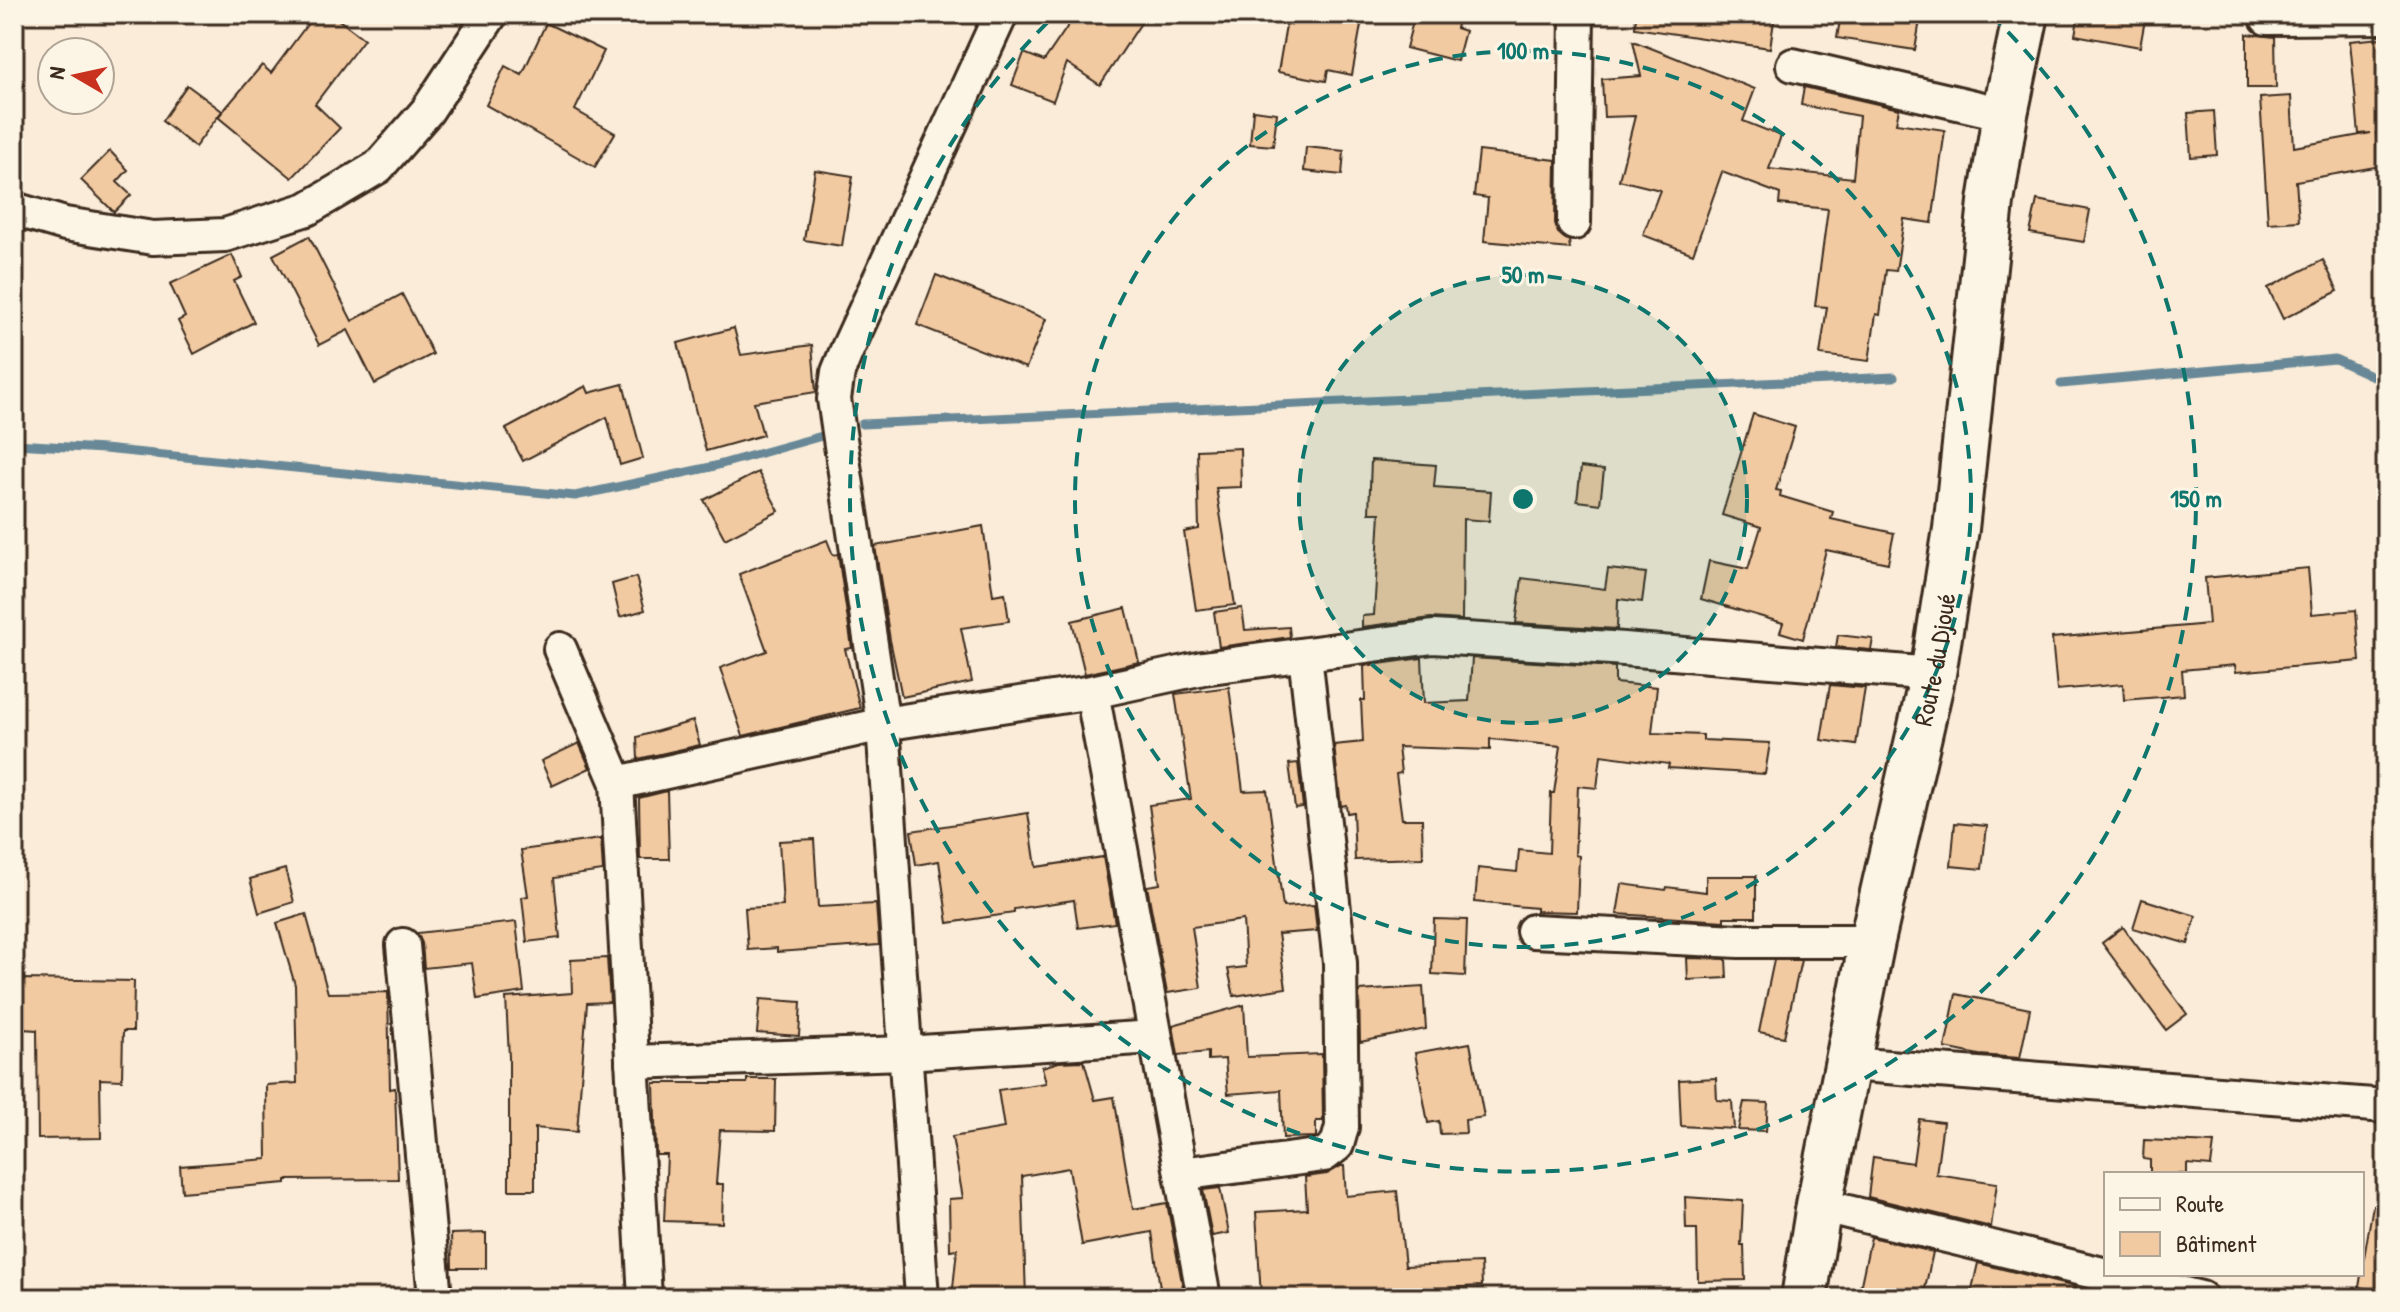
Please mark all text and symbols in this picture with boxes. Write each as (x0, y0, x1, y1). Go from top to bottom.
text: 100 m (1497, 34, 1549, 66)
north arrow (36, 36, 116, 116)
text: N (41, 64, 72, 81)
text: 50 m (1502, 258, 1544, 290)
text: 150 m (2170, 482, 2222, 514)
centre of rings (1509, 485, 1537, 513)
street label: Route du Djoué (1904, 590, 1963, 729)
legend (2104, 1172, 2364, 1276)
text: Route (2176, 1187, 2224, 1219)
text: Bâtiment (2176, 1227, 2257, 1259)

